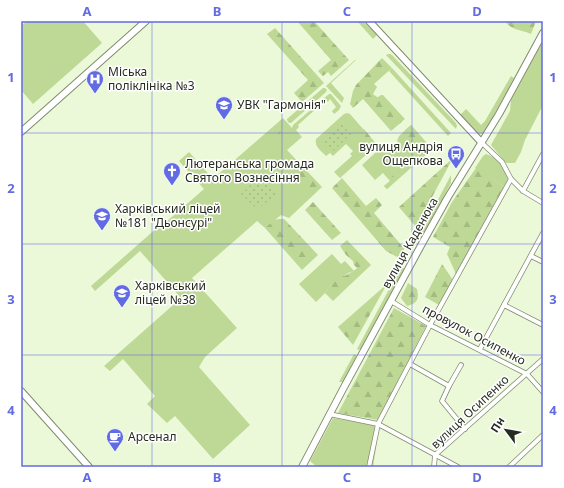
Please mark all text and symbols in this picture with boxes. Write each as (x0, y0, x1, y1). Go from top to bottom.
text: A (83, 2, 92, 20)
text: B (213, 2, 221, 20)
text: C (343, 2, 351, 20)
text: D (472, 2, 482, 20)
place label: Міська поліклініка №3 (108, 63, 195, 94)
text: 1 (7, 68, 15, 86)
text: 1 (549, 68, 557, 86)
hospital icon: Міська поліклініка №3 (85, 69, 105, 94)
school or university icon: УВК "Гармонія" (214, 95, 234, 120)
place label: УВК "Гармонія" (237, 96, 326, 113)
place label: вулиця Андрія Ощепкова (359, 138, 443, 169)
bus stop icon: вулиця Андрія Ощепкова (446, 144, 466, 169)
place label: Лютеранська громада Святого Вознесіння (185, 155, 314, 186)
church icon: Лютеранська громада Святого Вознесіння (162, 161, 182, 186)
text: 2 (7, 179, 15, 197)
text: 2 (549, 179, 557, 197)
street label: вулиця Каденюка (377, 194, 442, 291)
place label: Харківський ліцей №181 "Дьонсурі" (115, 200, 221, 231)
school or university icon: Харківський ліцей №181 "Дьонсурі" (92, 206, 112, 231)
place label: Харківський ліцей №38 (135, 277, 206, 308)
school or university icon: Харківський ліцей №38 (112, 283, 132, 308)
text: 3 (7, 290, 15, 308)
text: 3 (549, 290, 557, 308)
street label: провулок Осипенко (420, 300, 529, 369)
street label: вулиця Осипенко (427, 371, 512, 452)
text: 4 (7, 401, 15, 419)
text: 4 (549, 401, 557, 419)
north arrow (486, 410, 526, 450)
text: Пн (487, 414, 508, 435)
cafe icon: Арсенал (105, 427, 125, 452)
place label: Арсенал (128, 428, 176, 445)
text: A (83, 468, 92, 486)
text: B (213, 468, 221, 486)
text: C (343, 468, 351, 486)
text: D (472, 468, 482, 486)

